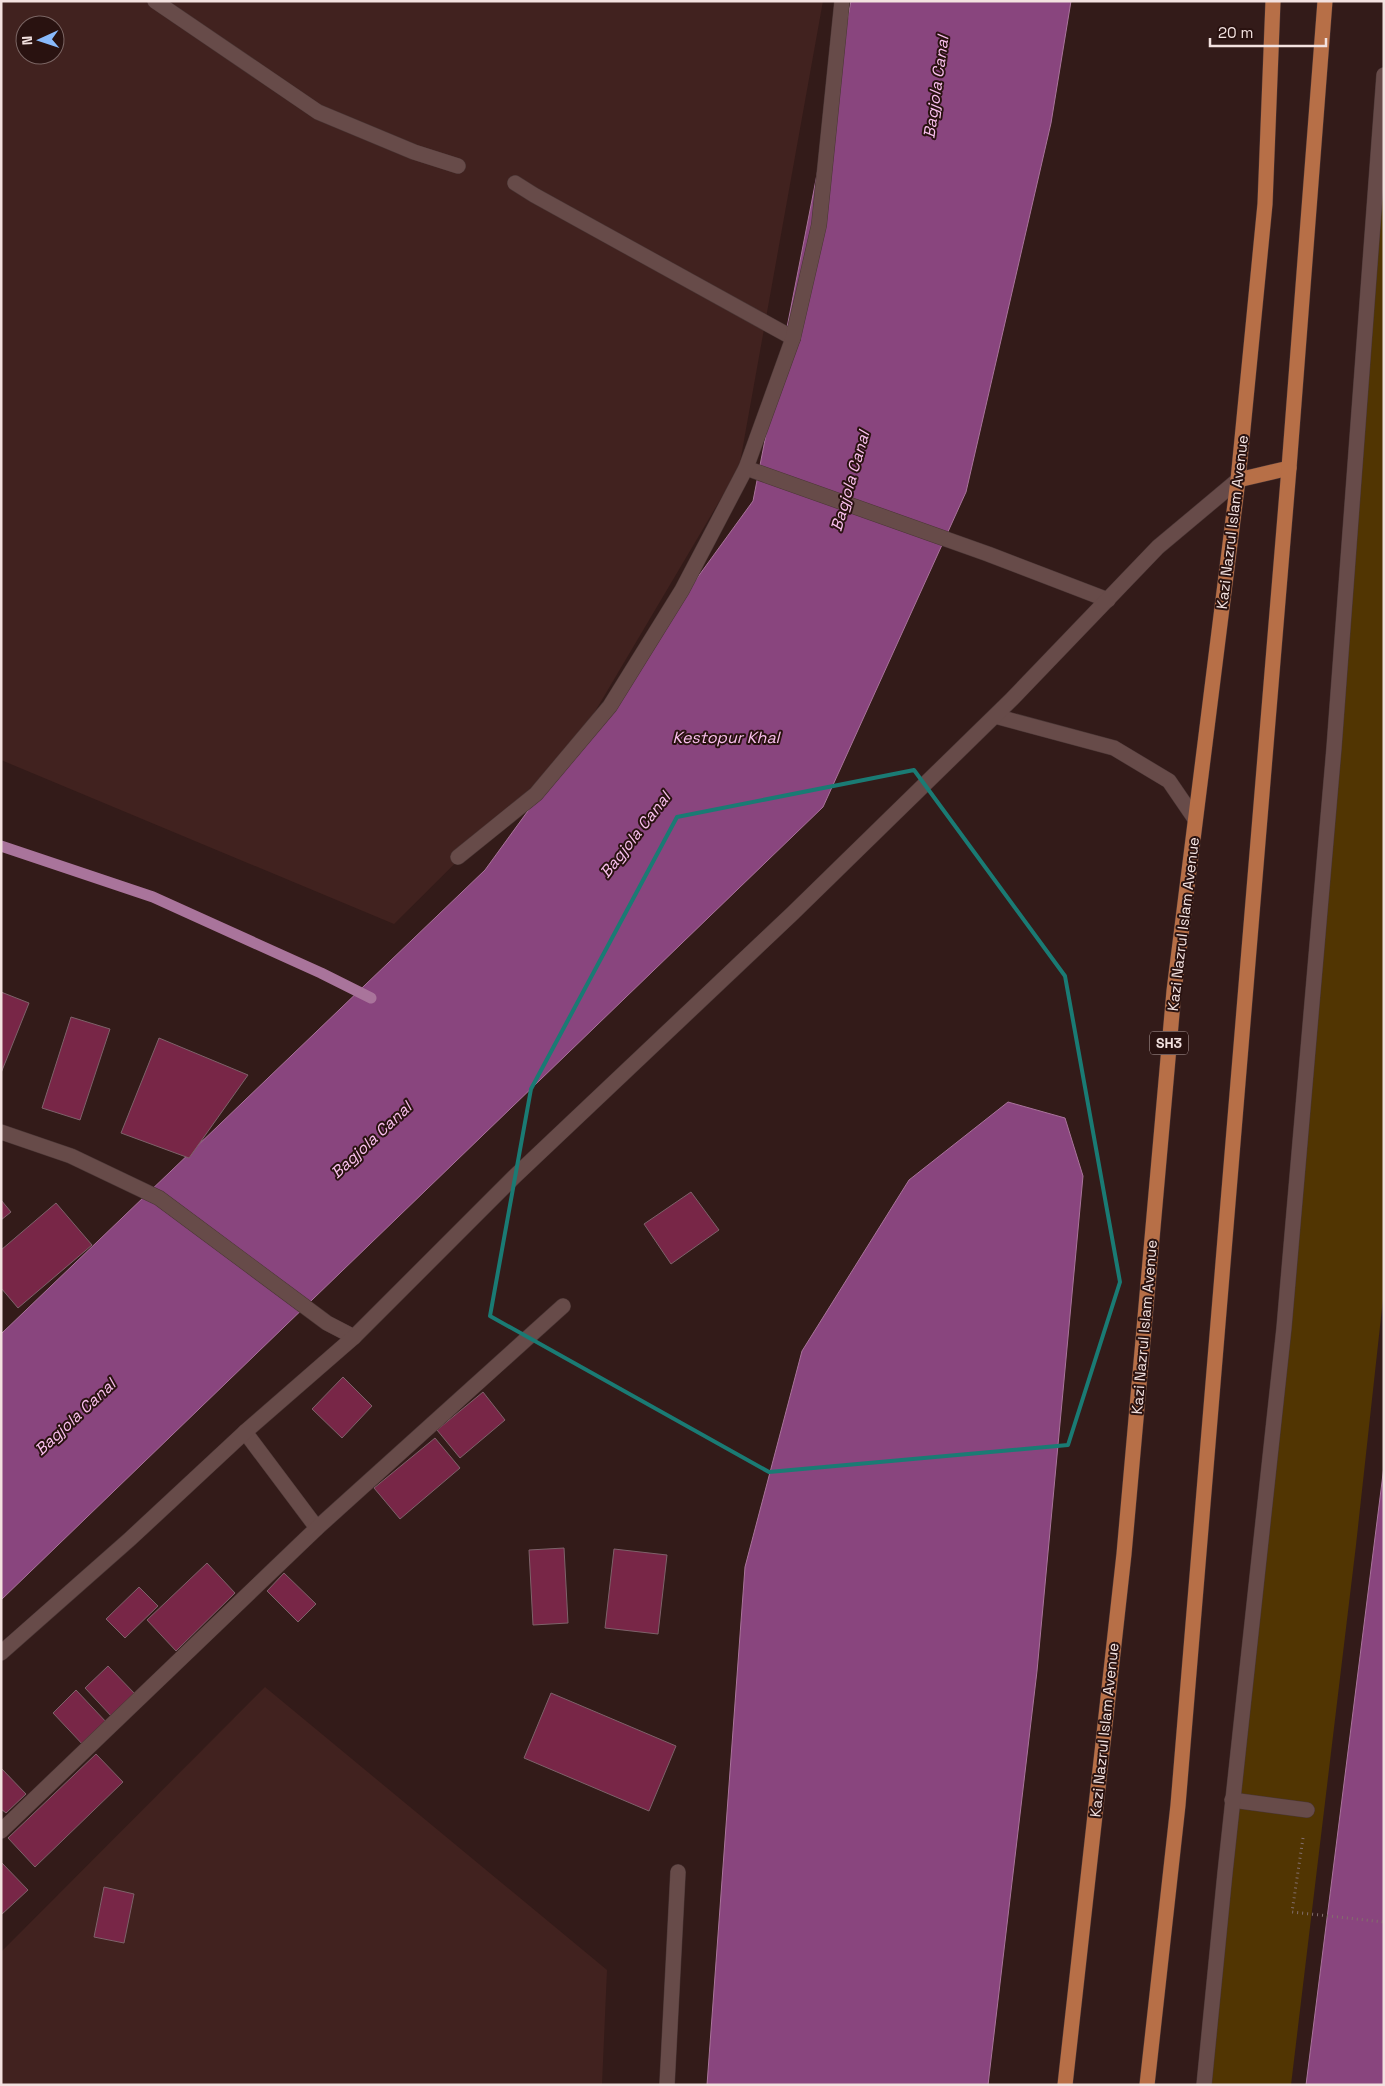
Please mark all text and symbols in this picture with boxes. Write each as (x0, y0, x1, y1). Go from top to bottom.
north arrow (15, 15, 65, 65)
scale bar (1210, 15, 1326, 47)
text: 20 m (1218, 23, 1253, 42)
water label: Bagjola Canal (918, 32, 954, 140)
text: N (18, 36, 36, 46)
water label: Bagjola Canal (826, 426, 875, 534)
street label: Kazi Nazrul Islam Avenue (1212, 434, 1252, 610)
water label: Kestopur Khal (672, 727, 782, 748)
water label: Bagjola Canal (595, 786, 676, 882)
street label: Kazi Nazrul Islam Avenue (1163, 836, 1203, 1012)
road number: SH3 (1150, 1032, 1188, 1054)
water label: Bagjola Canal (326, 1096, 417, 1183)
street label: Kazi Nazrul Islam Avenue (1127, 1239, 1161, 1415)
water label: Bagjola Canal (30, 1373, 121, 1460)
street label: Kazi Nazrul Islam Avenue (1085, 1642, 1123, 1818)

